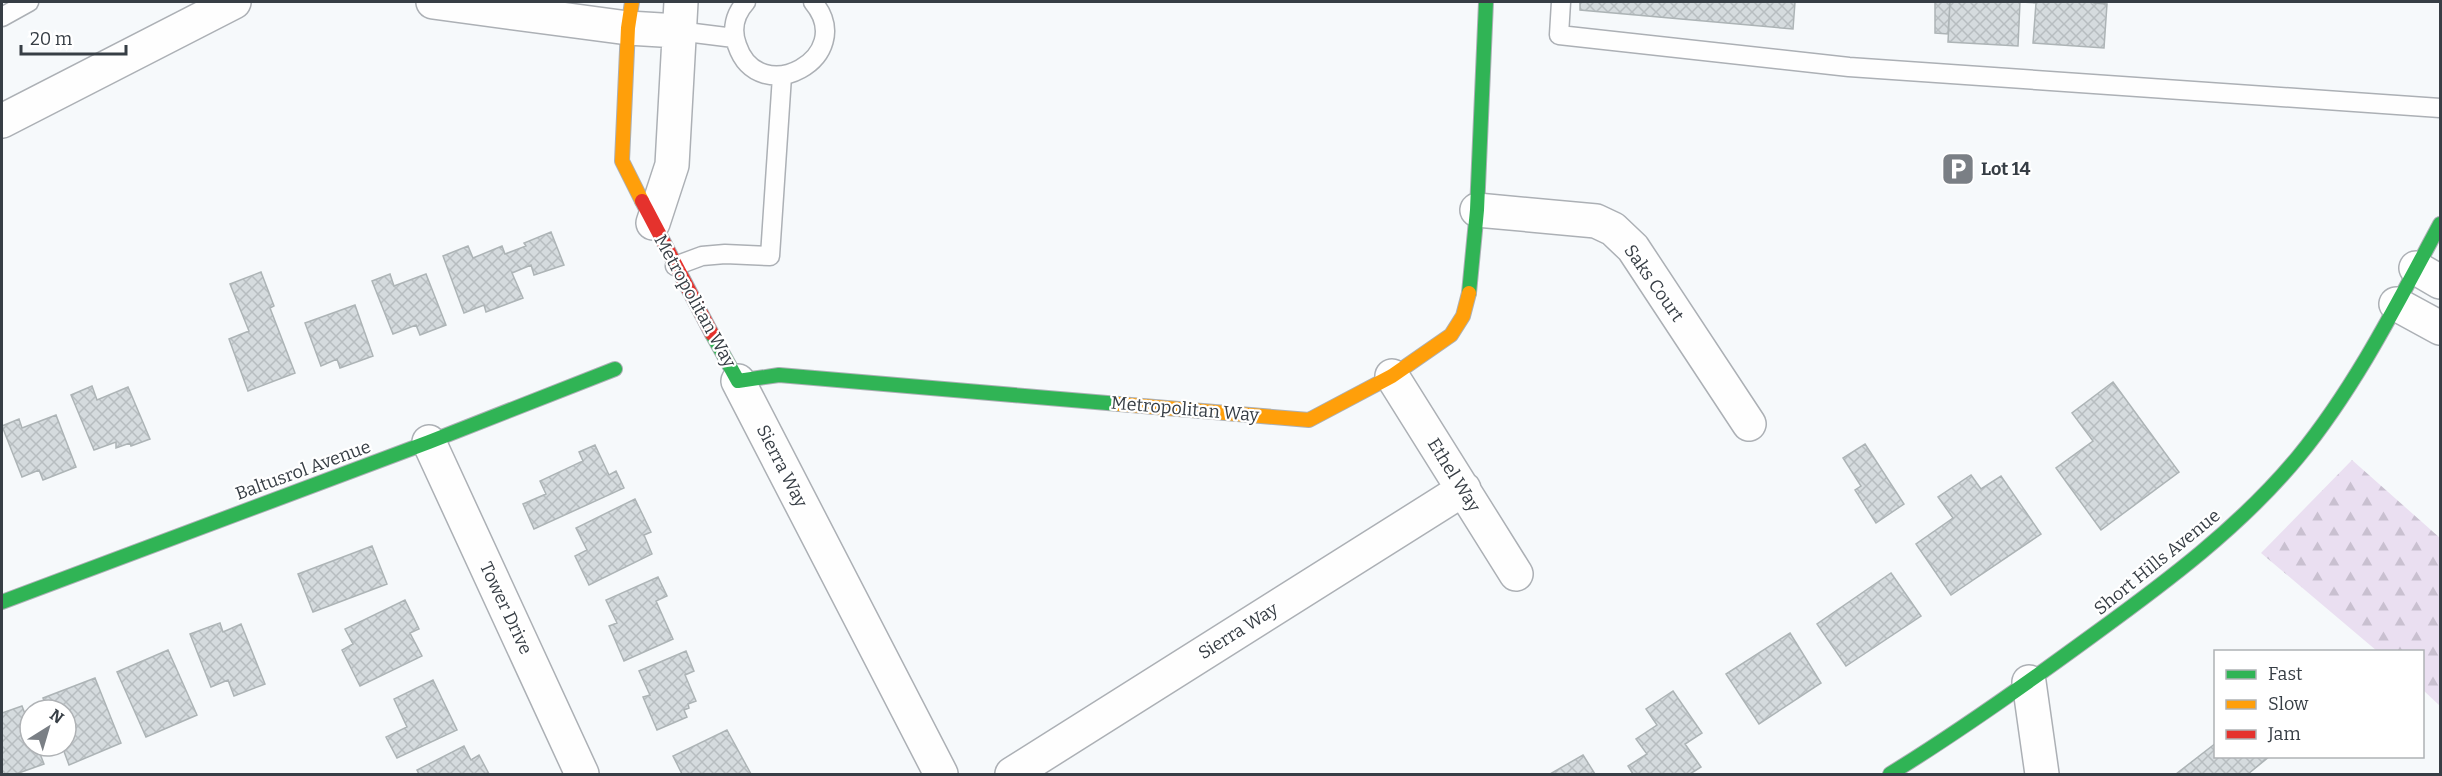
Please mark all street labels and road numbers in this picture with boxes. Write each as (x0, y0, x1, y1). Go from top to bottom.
street label: Metropolitan Way (649, 231, 741, 372)
street label: Saks Court (1619, 240, 1689, 326)
street label: Metropolitan Way (1110, 392, 1260, 426)
street label: Sierra Way (752, 421, 812, 511)
street label: Ethel Way (1423, 434, 1486, 516)
street label: Baltusrol Avenue (232, 435, 374, 505)
street label: Short Hills Avenue (2089, 504, 2225, 620)
street label: Tower Drive (475, 558, 537, 658)
street label: Sierra Way (1194, 598, 1282, 664)

